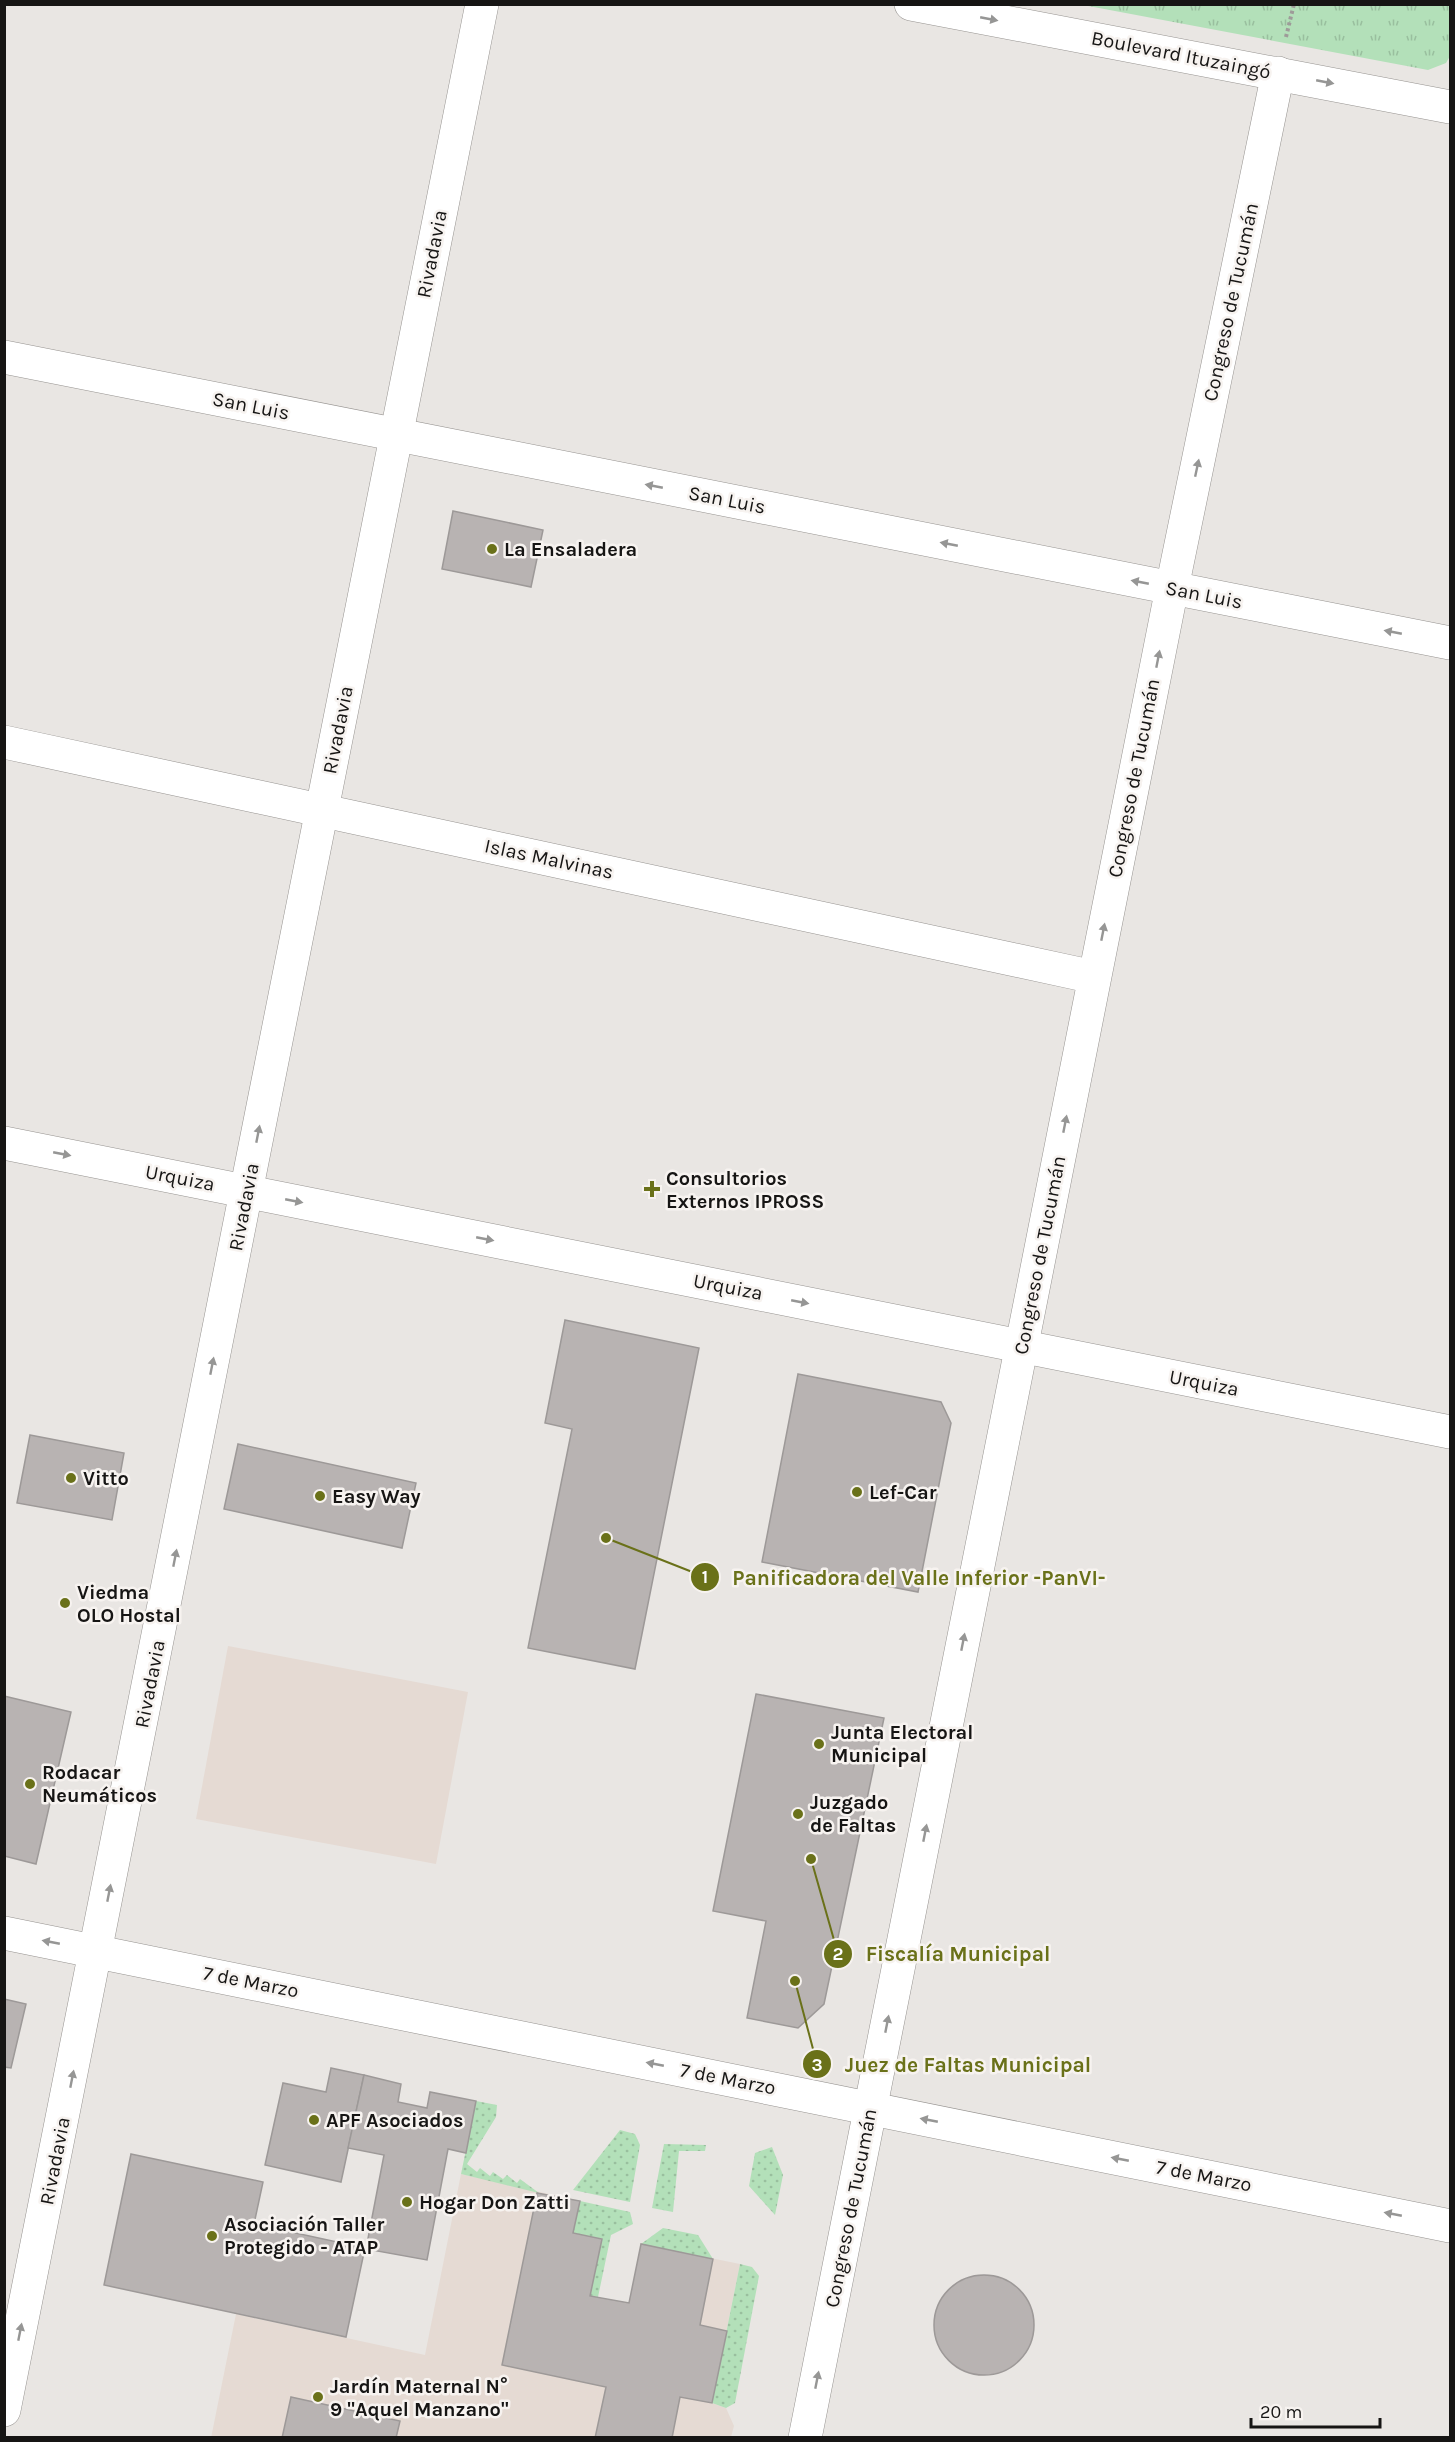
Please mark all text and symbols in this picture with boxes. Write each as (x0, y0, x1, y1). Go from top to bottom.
one-way arrow (980, 15, 999, 24)
street label: Boulevard Ituzaingó (1089, 26, 1273, 84)
one-way arrow (1316, 78, 1335, 87)
street label: Congreso de Tucumán (1199, 201, 1263, 403)
street label: Rivadavia (412, 208, 452, 300)
street label: San Luis (211, 387, 291, 425)
one-way arrow (1192, 458, 1202, 477)
one-way arrow (645, 481, 664, 490)
street label: San Luis (687, 481, 767, 519)
place label: La Ensaladera (504, 538, 637, 561)
one-way arrow (939, 539, 958, 548)
marker: La Ensaladera (485, 542, 499, 556)
street label: San Luis (1164, 576, 1244, 614)
one-way arrow (1130, 577, 1149, 586)
one-way arrow (1383, 627, 1402, 636)
one-way arrow (1154, 649, 1163, 668)
street label: Congreso de Tucumán (1103, 677, 1165, 879)
street label: Rivadavia (318, 684, 358, 776)
street label: Islas Malvinas (482, 834, 616, 884)
one-way arrow (1099, 923, 1108, 942)
one-way arrow (1061, 1114, 1070, 1133)
one-way arrow (254, 1124, 263, 1143)
one-way arrow (53, 1150, 72, 1159)
street label: Congreso de Tucumán (1009, 1154, 1071, 1356)
street label: Urquiza (143, 1160, 217, 1196)
street label: Rivadavia (224, 1161, 264, 1253)
place label: Consultorios Externos IPROSS (666, 1167, 824, 1213)
marker: Consultorios Externos IPROSS (643, 1180, 661, 1198)
one-way arrow (285, 1197, 304, 1206)
one-way arrow (476, 1235, 495, 1244)
street label: Urquiza (691, 1269, 765, 1305)
one-way arrow (791, 1298, 810, 1307)
one-way arrow (208, 1357, 217, 1376)
street label: Urquiza (1167, 1365, 1241, 1401)
place label: Vitto (83, 1467, 129, 1490)
marker: Vitto (64, 1471, 78, 1485)
place label: Lef-Car (869, 1481, 937, 1504)
place label: Easy Way (332, 1485, 421, 1508)
marker: Lef-Car (850, 1485, 864, 1499)
marker: Easy Way (313, 1489, 327, 1503)
one-way arrow (171, 1548, 180, 1567)
callout: Panificadora del Valle Inferior -PanVI- (690, 1558, 1117, 1597)
text: 1 (702, 1566, 708, 1588)
text: Panificadora del Valle Inferior -PanVI- (732, 1566, 1106, 1590)
place label: Viedma OLO Hostal (77, 1581, 181, 1627)
marker: Viedma OLO Hostal (58, 1596, 72, 1610)
one-way arrow (959, 1632, 968, 1651)
street label: Rivadavia (130, 1638, 170, 1730)
place label: Junta Electoral Municipal (831, 1721, 973, 1767)
marker: Junta Electoral Municipal (812, 1737, 826, 1751)
place label: Rodacar Neumáticos (42, 1761, 157, 1807)
marker: Rodacar Neumáticos (23, 1777, 37, 1791)
place label: Juzgado de Faltas (810, 1791, 896, 1837)
marker: Juzgado de Faltas (791, 1807, 805, 1821)
one-way arrow (921, 1823, 930, 1842)
one-way arrow (105, 1884, 114, 1903)
callout: Fiscalía Municipal (823, 1934, 1062, 1973)
one-way arrow (41, 1937, 60, 1946)
text: Fiscalía Municipal (866, 1942, 1050, 1966)
text: 2 (833, 1943, 843, 1965)
street label: 7 de Marzo (201, 1961, 301, 2003)
one-way arrow (883, 2014, 892, 2033)
callout: Juez de Faltas Municipal (802, 2045, 1103, 2084)
text: Juez de Faltas Municipal (845, 2053, 1091, 2077)
text: 3 (811, 2054, 823, 2076)
street label: 7 de Marzo (678, 2058, 778, 2100)
one-way arrow (646, 2059, 665, 2068)
one-way arrow (67, 2070, 77, 2088)
street label: Congreso de Tucumán (820, 2107, 882, 2309)
place label: APF Asociados (326, 2109, 464, 2132)
marker: APF Asociados (307, 2113, 321, 2127)
street label: Rivadavia (35, 2115, 75, 2207)
one-way arrow (919, 2115, 938, 2124)
one-way arrow (1110, 2153, 1129, 2163)
street label: 7 de Marzo (1154, 2155, 1254, 2197)
place label: Hogar Don Zatti (419, 2191, 570, 2214)
marker: Hogar Don Zatti (400, 2195, 414, 2209)
one-way arrow (1383, 2209, 1402, 2218)
place label: Asociación Taller Protegido - ATAP (224, 2213, 384, 2259)
marker: Asociación Taller Protegido - ATAP (205, 2229, 219, 2243)
one-way arrow (16, 2322, 25, 2341)
one-way arrow (813, 2370, 822, 2389)
place label: Jardín Maternal N° 9 "Aquel Manzano" (330, 2375, 509, 2421)
marker: Jardín Maternal N° 9 "Aquel Manzano" (311, 2390, 325, 2404)
scale bar (1251, 2391, 1380, 2429)
text: 20 m (1260, 2401, 1302, 2423)

